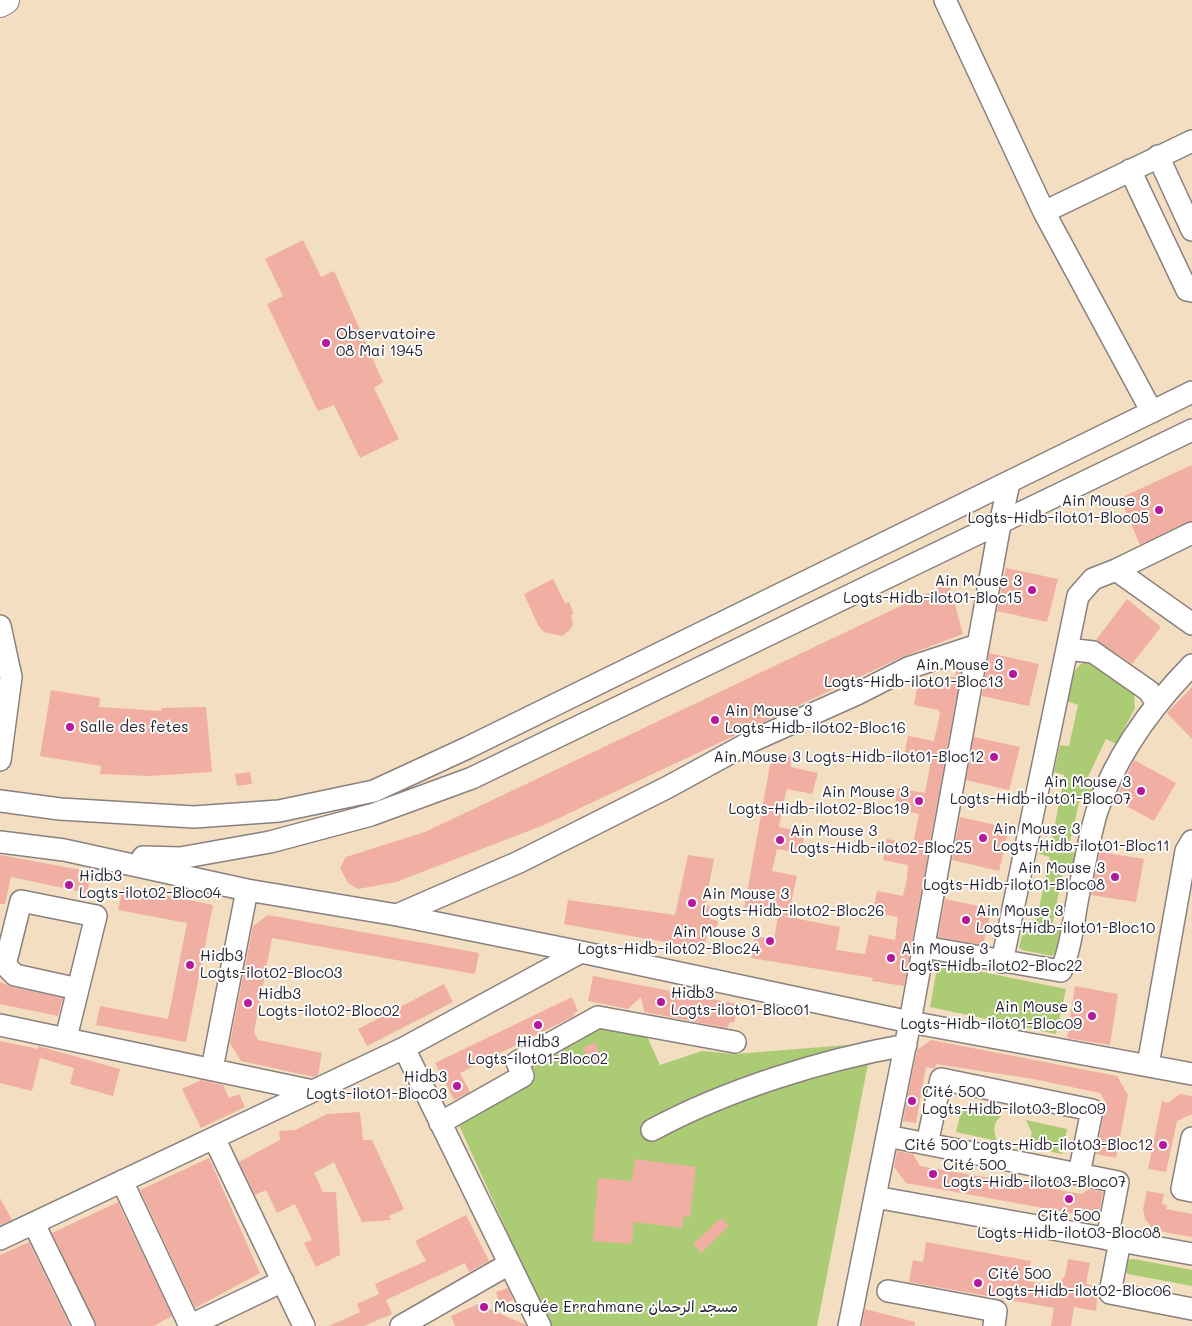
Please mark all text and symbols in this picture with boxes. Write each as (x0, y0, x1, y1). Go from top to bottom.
place label: Observatoire 08 Mai 1945 (336, 325, 436, 360)
marker: Observatoire 08 Mai 1945 (320, 337, 332, 349)
place label: Ain Mouse 3 Logts-Hidb-ilot01-Bloc05 (968, 492, 1149, 527)
marker: Ain Mouse 3 Logts-Hidb-ilot01-Bloc05 (1153, 504, 1165, 516)
place label: Ain Mouse 3 Logts-Hidb-ilot01-Bloc15 (843, 572, 1022, 607)
marker: Ain Mouse 3 Logts-Hidb-ilot01-Bloc15 (1026, 584, 1038, 596)
place label: Ain Mouse 3 Logts-Hidb-ilot01-Bloc13 (824, 656, 1003, 691)
marker: Ain Mouse 3 Logts-Hidb-ilot01-Bloc13 (1007, 668, 1019, 680)
place label: Ain Mouse 3 Logts-Hidb-ilot02-Bloc16 (725, 702, 906, 737)
marker: Ain Mouse 3 Logts-Hidb-ilot02-Bloc16 (709, 714, 721, 726)
place label: Salle des fetes (80, 718, 189, 736)
marker: Salle des fetes (64, 721, 76, 733)
place label: Ain Mouse 3 Logts-Hidb-ilot01-Bloc12 (714, 748, 984, 766)
marker: Ain Mouse 3 Logts-Hidb-ilot01-Bloc12 (988, 751, 1000, 763)
place label: Ain Mouse 3 Logts-Hidb-ilot01-Bloc07 (950, 773, 1131, 808)
place label: Ain Mouse 3 Logts-Hidb-ilot02-Bloc19 (728, 783, 909, 818)
marker: Ain Mouse 3 Logts-Hidb-ilot01-Bloc07 (1135, 785, 1147, 797)
marker: Ain Mouse 3 Logts-Hidb-ilot02-Bloc19 (913, 795, 925, 807)
place label: Ain Mouse 3 Logts-Hidb-ilot01-Bloc11 (993, 820, 1170, 855)
place label: Ain Mouse 3 Logts-Hidb-ilot02-Bloc25 (790, 822, 972, 857)
marker: Ain Mouse 3 Logts-Hidb-ilot01-Bloc11 (977, 832, 989, 844)
marker: Ain Mouse 3 Logts-Hidb-ilot02-Bloc25 (774, 834, 786, 846)
place label: Ain Mouse 3 Logts-Hidb-ilot01-Bloc08 (923, 859, 1105, 894)
place label: Hidb3 Logts-ilot02-Bloc04 (79, 867, 221, 902)
marker: Ain Mouse 3 Logts-Hidb-ilot01-Bloc08 (1109, 871, 1121, 883)
marker: Hidb3 Logts-ilot02-Bloc04 (63, 879, 75, 891)
place label: Ain Mouse 3 Logts-Hidb-ilot02-Bloc26 (702, 885, 884, 920)
marker: Ain Mouse 3 Logts-Hidb-ilot02-Bloc26 (686, 897, 698, 909)
place label: Ain Mouse 3 Logts-Hidb-ilot01-Bloc10 (976, 902, 1155, 937)
marker: Ain Mouse 3 Logts-Hidb-ilot01-Bloc10 (960, 914, 972, 926)
place label: Ain Mouse 3 Logts-Hidb-ilot02-Bloc24 (578, 923, 760, 958)
marker: Ain Mouse 3 Logts-Hidb-ilot02-Bloc24 (764, 935, 776, 947)
place label: Ain Mouse 3 Logts-Hidb-ilot02-Bloc22 (901, 940, 1083, 975)
place label: Hidb3 Logts-ilot02-Bloc03 (200, 947, 342, 982)
marker: Ain Mouse 3 Logts-Hidb-ilot02-Bloc22 (885, 952, 897, 964)
marker: Hidb3 Logts-ilot02-Bloc03 (184, 959, 196, 971)
place label: Hidb3 Logts-ilot01-Bloc01 (671, 984, 810, 1019)
place label: Hidb3 Logts-ilot02-Bloc02 (258, 985, 400, 1020)
marker: Hidb3 Logts-ilot01-Bloc01 (655, 996, 667, 1008)
marker: Hidb3 Logts-ilot02-Bloc02 (242, 997, 254, 1009)
place label: Ain Mouse 3 Logts-Hidb-ilot01-Bloc09 (901, 998, 1082, 1033)
marker: Ain Mouse 3 Logts-Hidb-ilot01-Bloc09 (1086, 1010, 1098, 1022)
marker: Hidb3 Logts-ilot01-Bloc02 (532, 1019, 544, 1031)
place label: Hidb3 Logts-ilot01-Bloc02 (468, 1033, 608, 1068)
place label: Hidb3 Logts-ilot01-Bloc03 (306, 1068, 447, 1103)
marker: Hidb3 Logts-ilot01-Bloc03 (451, 1080, 463, 1092)
place label: Cité 500 Logts-Hidb-ilot03-Bloc09 (922, 1083, 1106, 1118)
marker: Cité 500 Logts-Hidb-ilot03-Bloc09 (906, 1095, 918, 1107)
place label: Cité 500 Logts-Hidb-ilot03-Bloc12 (904, 1136, 1153, 1154)
marker: Cité 500 Logts-Hidb-ilot03-Bloc12 (1157, 1139, 1169, 1151)
place label: Cité 500 Logts-Hidb-ilot03-Bloc07 (943, 1156, 1126, 1191)
marker: Cité 500 Logts-Hidb-ilot03-Bloc07 (927, 1168, 939, 1180)
marker: Cité 500 Logts-Hidb-ilot03-Bloc08 (1063, 1193, 1075, 1205)
place label: Cité 500 Logts-Hidb-ilot03-Bloc08 (977, 1207, 1161, 1242)
place label: Cité 500 Logts-Hidb-ilot02-Bloc06 (988, 1265, 1171, 1300)
marker: Cité 500 Logts-Hidb-ilot02-Bloc06 (972, 1277, 984, 1289)
place label: Mosquée Errahmane مسجد الرحمان (494, 1298, 738, 1316)
marker: Mosquée Errahmane مسجد الرحمان (478, 1301, 490, 1313)

